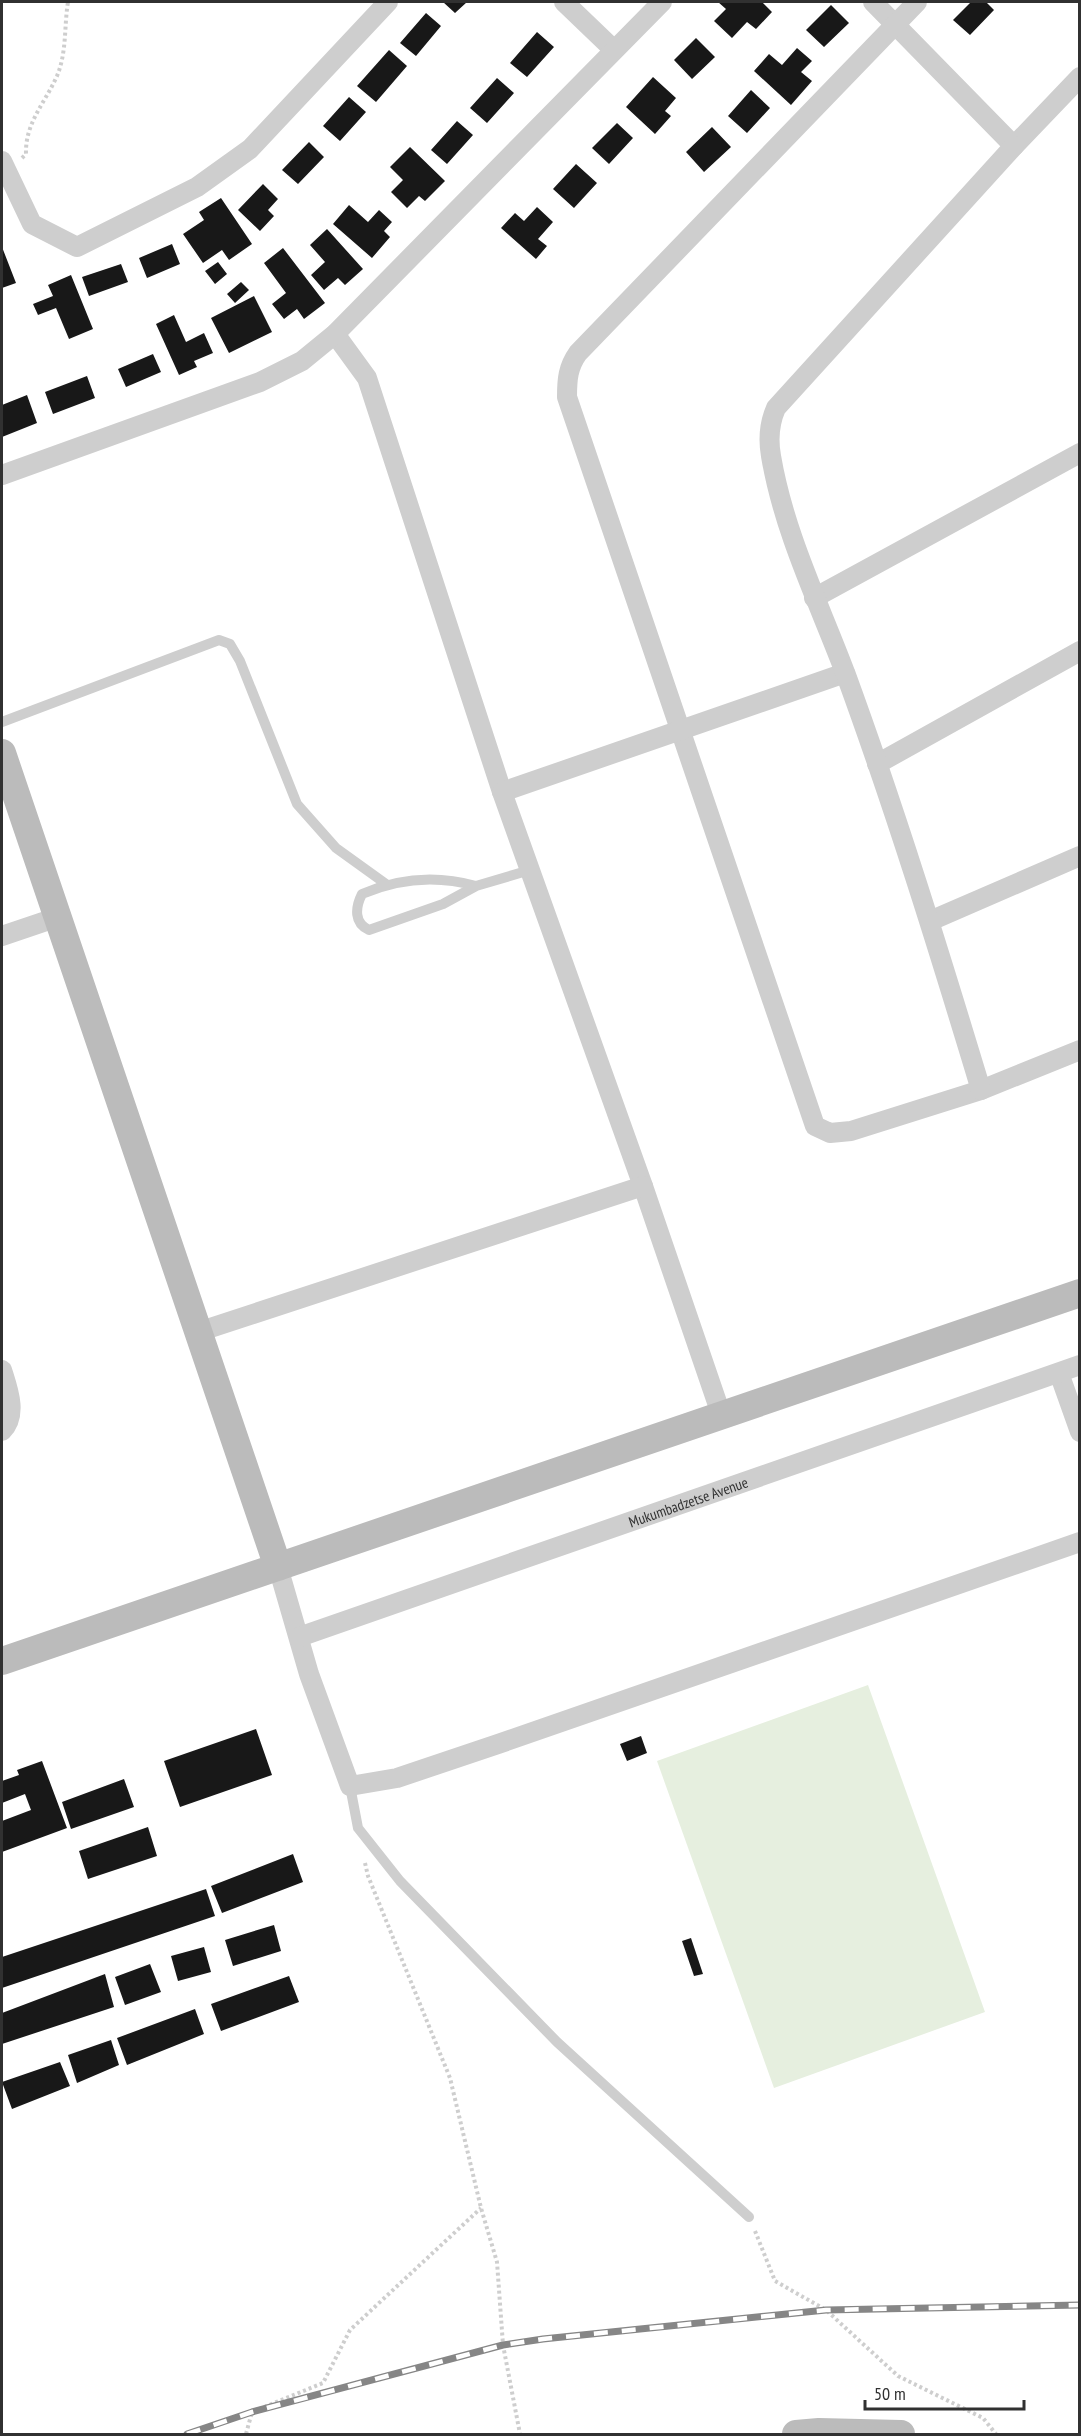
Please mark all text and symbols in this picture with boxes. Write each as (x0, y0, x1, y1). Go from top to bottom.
street label: Mukumbadzetse Avenue (626, 1472, 750, 1531)
scale bar (865, 2373, 1024, 2411)
text: 50 m (874, 2382, 906, 2405)

